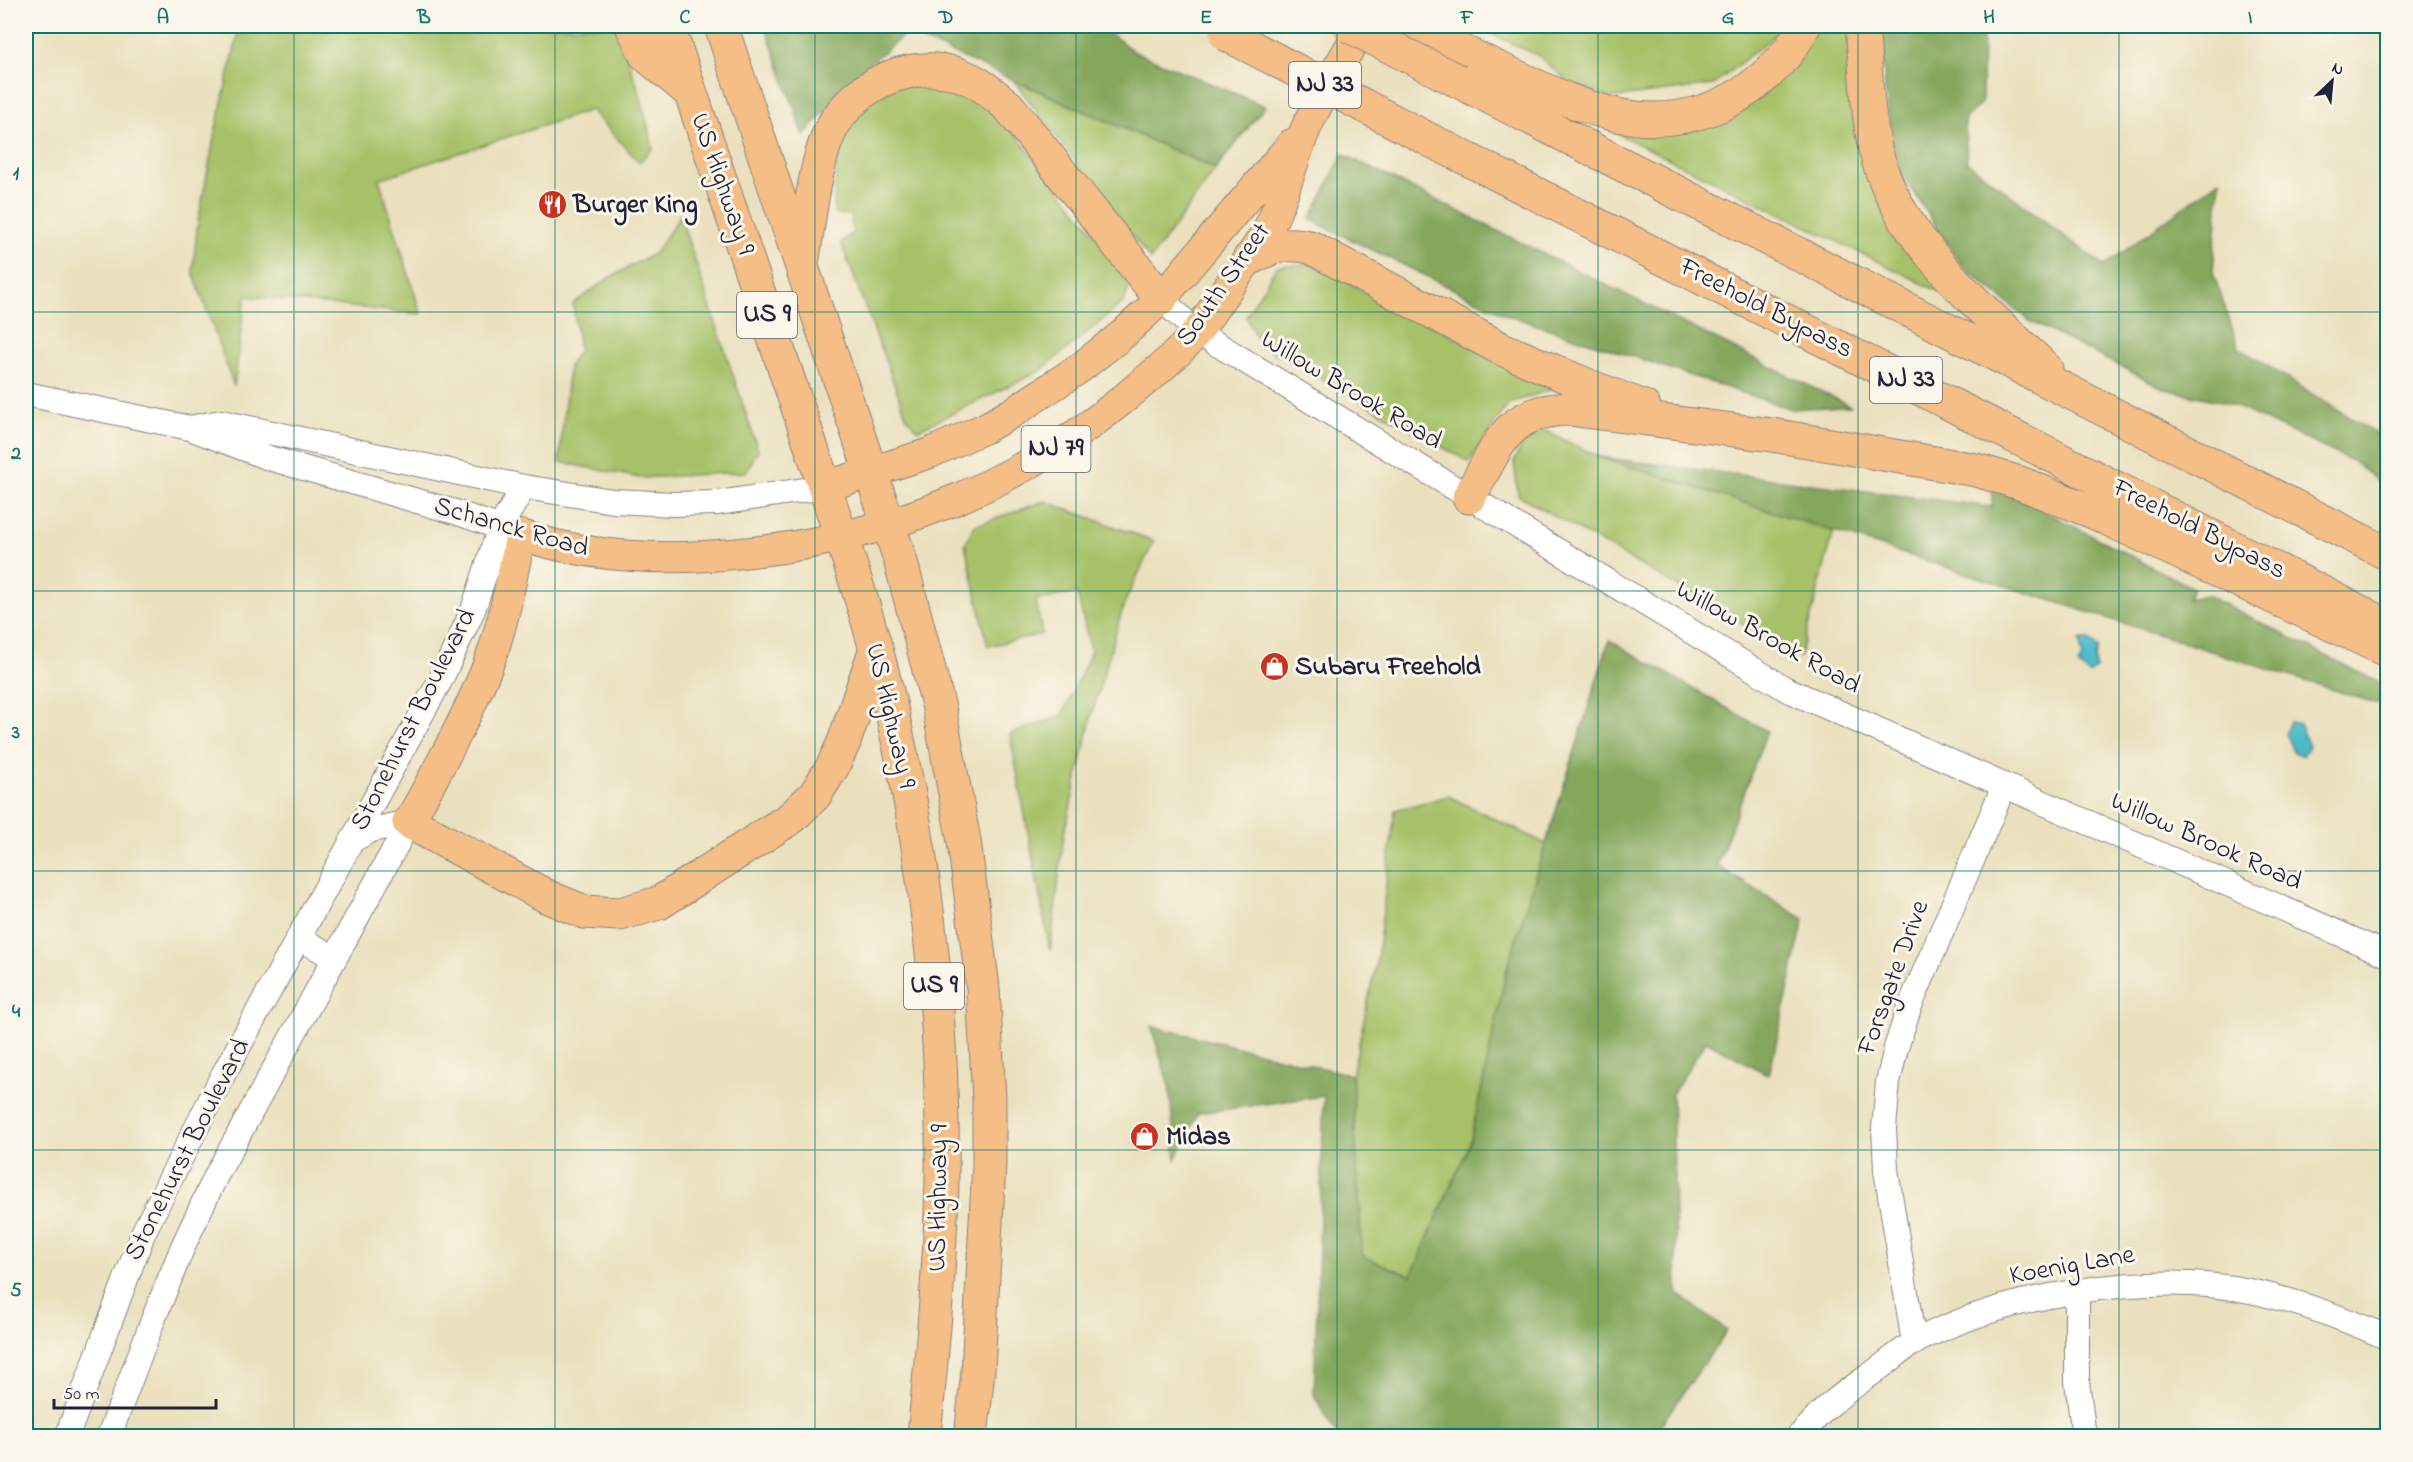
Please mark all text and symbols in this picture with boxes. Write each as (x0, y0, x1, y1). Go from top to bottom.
text: A (157, 4, 169, 33)
text: B (416, 4, 431, 33)
text: C (680, 4, 691, 33)
text: D (938, 4, 953, 33)
text: E (1200, 4, 1212, 33)
text: F (1460, 4, 1474, 33)
text: G (1722, 4, 1735, 33)
text: H (1983, 4, 1995, 33)
text: I (2248, 4, 2253, 33)
north arrow (2302, 51, 2362, 111)
text: N (2328, 56, 2348, 83)
road number: NJ 33 (1289, 62, 1361, 108)
street label: US Highway 9 (680, 108, 764, 260)
text: 1 (13, 160, 20, 189)
place label: Burger King (571, 186, 698, 226)
restaurant icon: Burger King (536, 189, 568, 221)
street label: South Street (1167, 215, 1281, 355)
street label: Freehold Bypass (1671, 248, 1860, 370)
road number: US 9 (737, 292, 797, 338)
street label: Willow Brook Road (1253, 321, 1449, 461)
road number: NJ 33 (1870, 357, 1942, 403)
road number: NJ 79 (1022, 426, 1090, 472)
text: 2 (10, 440, 21, 469)
street label: Freehold Bypass (2104, 469, 2293, 591)
street label: Schanck Road (429, 487, 593, 569)
street label: Willow Brook Road (1669, 571, 1867, 705)
street label: Stonehurst Boulevard (341, 602, 487, 838)
street label: US Highway 9 (854, 640, 926, 792)
place label: Subaru Freehold (1295, 648, 1482, 687)
shop icon: Subaru Freehold (1258, 651, 1290, 683)
text: 3 (11, 719, 20, 748)
street label: Willow Brook Road (2104, 782, 2308, 902)
street label: Forsgate Drive (1848, 894, 1940, 1062)
road number: US 9 (904, 963, 964, 1009)
text: 4 (12, 998, 21, 1027)
street label: Stonehurst Boulevard (115, 1032, 261, 1268)
place label: Midas (1166, 1118, 1231, 1157)
shop icon: Midas (1129, 1121, 1161, 1153)
street label: US Highway 9 (918, 1124, 960, 1272)
street label: Koenig Lane (2006, 1236, 2138, 1296)
text: 5 (10, 1277, 22, 1306)
scale bar (54, 1372, 216, 1410)
text: 50 m (63, 1382, 100, 1408)

